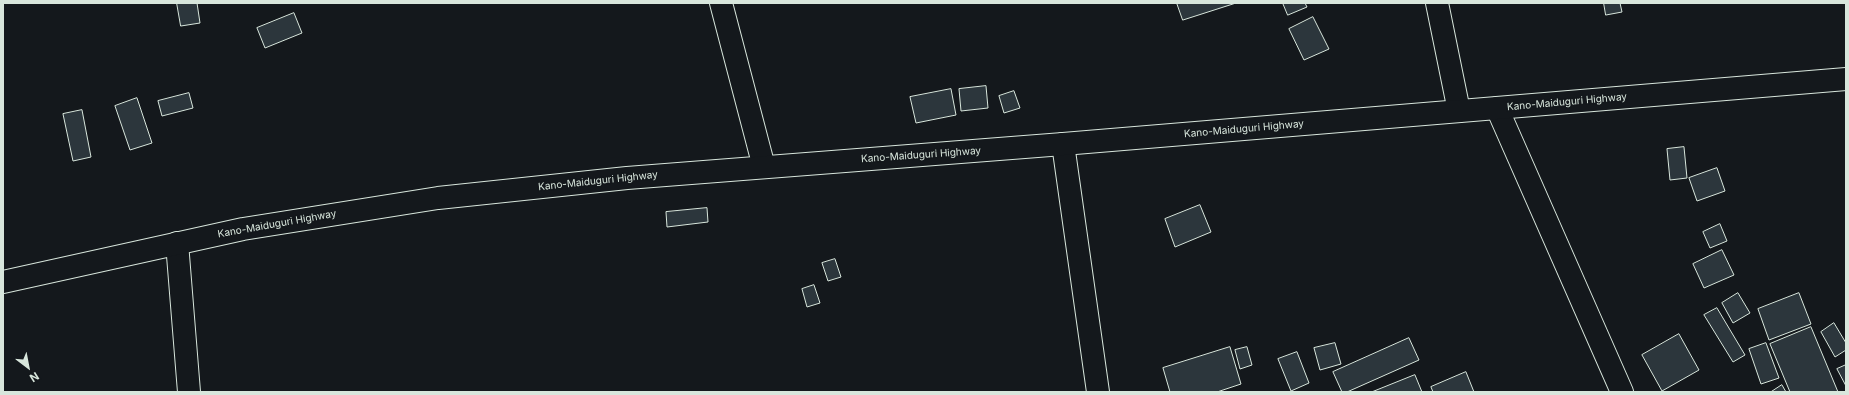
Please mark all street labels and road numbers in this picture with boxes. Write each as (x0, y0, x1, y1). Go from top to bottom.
street label: Kano-Maiduguri Highway (1507, 91, 1627, 113)
street label: Kano-Maiduguri Highway (1184, 118, 1304, 140)
street label: Kano-Maiduguri Highway (861, 145, 981, 165)
street label: Kano-Maiduguri Highway (538, 169, 658, 193)
street label: Kano-Maiduguri Highway (217, 208, 337, 240)

